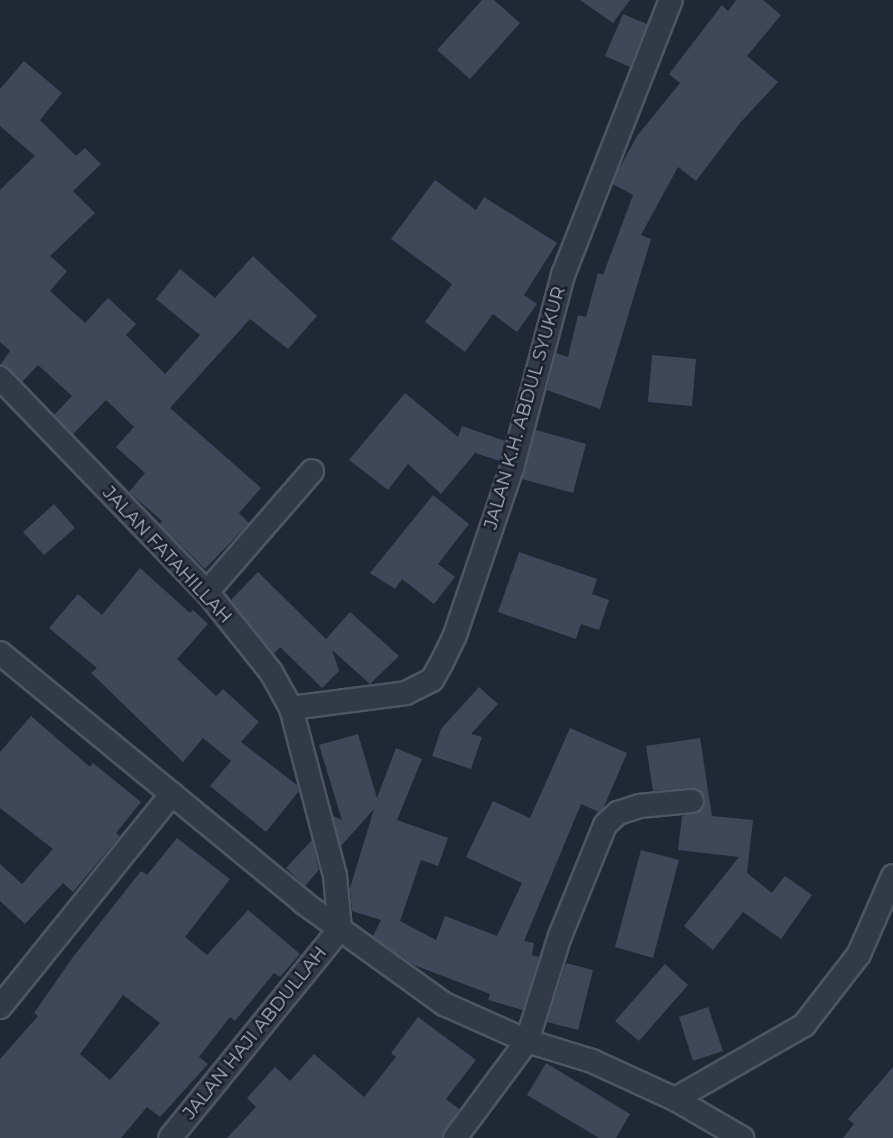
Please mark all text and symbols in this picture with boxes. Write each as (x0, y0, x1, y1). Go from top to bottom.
street label: JALAN K.H. ABDUL SYUKUR (480, 284, 570, 532)
street label: JALAN FATAHILLAH (98, 482, 236, 628)
street label: JALAN HAJI ABDULLAH (179, 942, 331, 1124)

